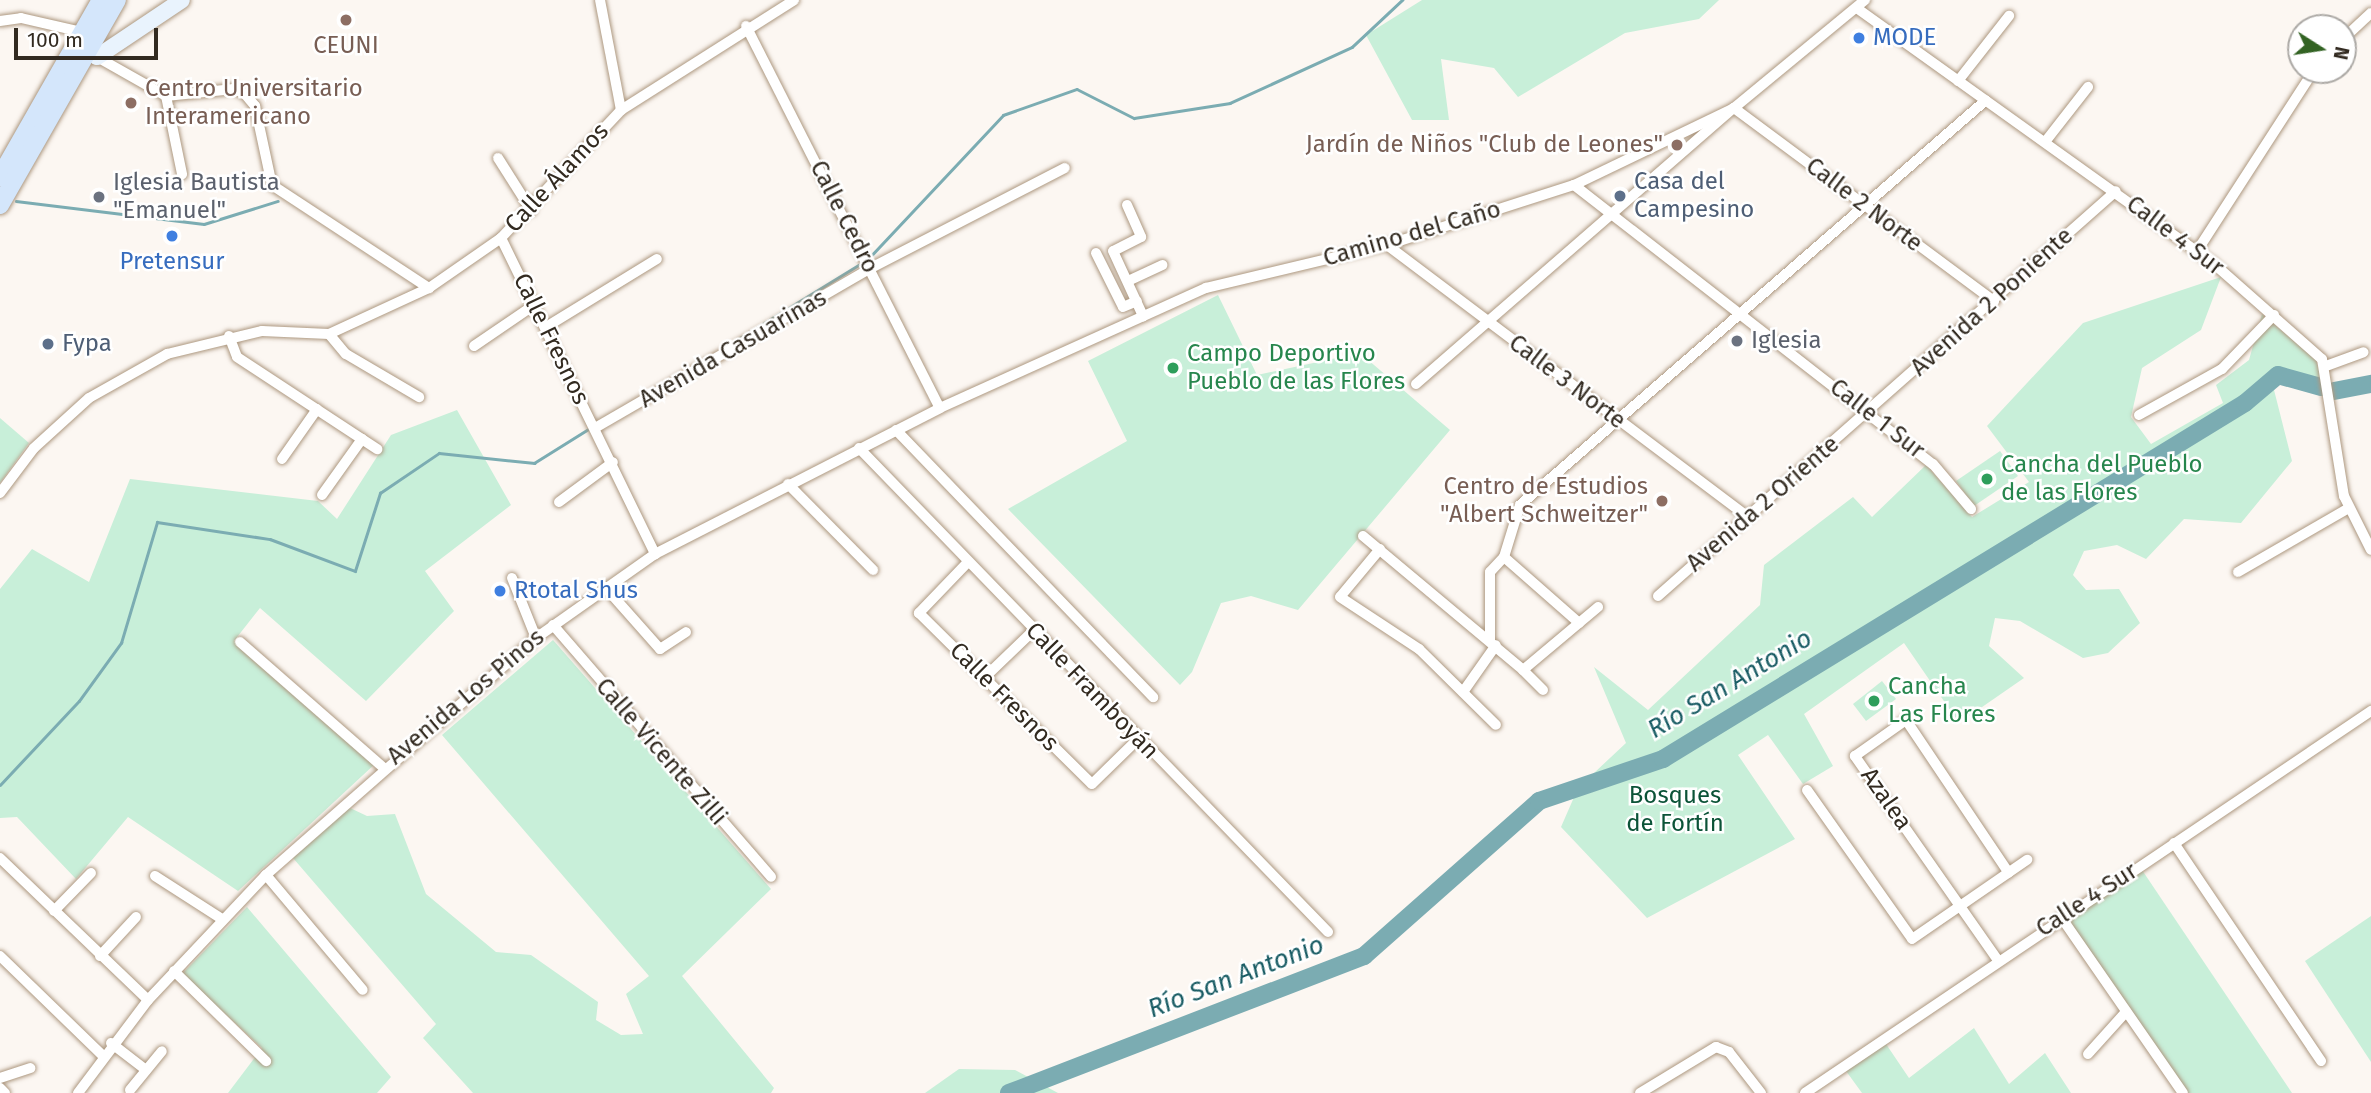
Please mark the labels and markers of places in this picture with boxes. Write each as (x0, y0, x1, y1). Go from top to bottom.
marker: CEUNI (338, 12, 354, 28)
place label: MODE (1873, 24, 1936, 52)
marker: MODE (1851, 30, 1867, 46)
place label: CEUNI (313, 32, 379, 60)
place label: Centro Universitario Interamericano (145, 75, 363, 131)
marker: Centro Universitario Interamericano (123, 95, 139, 111)
place label: Jardín de Niños "Club de Leones" (1305, 131, 1663, 159)
marker: Jardín de Niños "Club de Leones" (1669, 137, 1685, 153)
place label: Casa del Campesino (1634, 168, 1754, 224)
place label: Iglesia Bautista "Emanuel" (113, 169, 280, 225)
marker: Casa del Campesino (1612, 188, 1628, 204)
marker: Iglesia Bautista "Emanuel" (91, 189, 107, 205)
marker: Pretensur (164, 228, 180, 244)
place label: Pretensur (120, 248, 224, 276)
place label: Iglesia (1751, 327, 1822, 355)
place label: Fypa (62, 330, 112, 358)
marker: Iglesia (1729, 333, 1745, 349)
marker: Fypa (40, 336, 56, 352)
place label: Campo Deportivo Pueblo de las Flores (1187, 340, 1405, 396)
marker: Campo Deportivo Pueblo de las Flores (1165, 360, 1181, 376)
place label: Cancha del Pueblo de las Flores (2001, 451, 2203, 507)
marker: Cancha del Pueblo de las Flores (1979, 471, 1995, 487)
place label: Centro de Estudios "Albert Schweitzer" (1440, 473, 1648, 529)
marker: Centro de Estudios "Albert Schweitzer" (1654, 493, 1670, 509)
place label: Rtotal Shus (514, 577, 638, 605)
marker: Rtotal Shus (492, 583, 508, 599)
place label: Cancha Las Flores (1888, 673, 1995, 729)
marker: Cancha Las Flores (1866, 693, 1882, 709)

